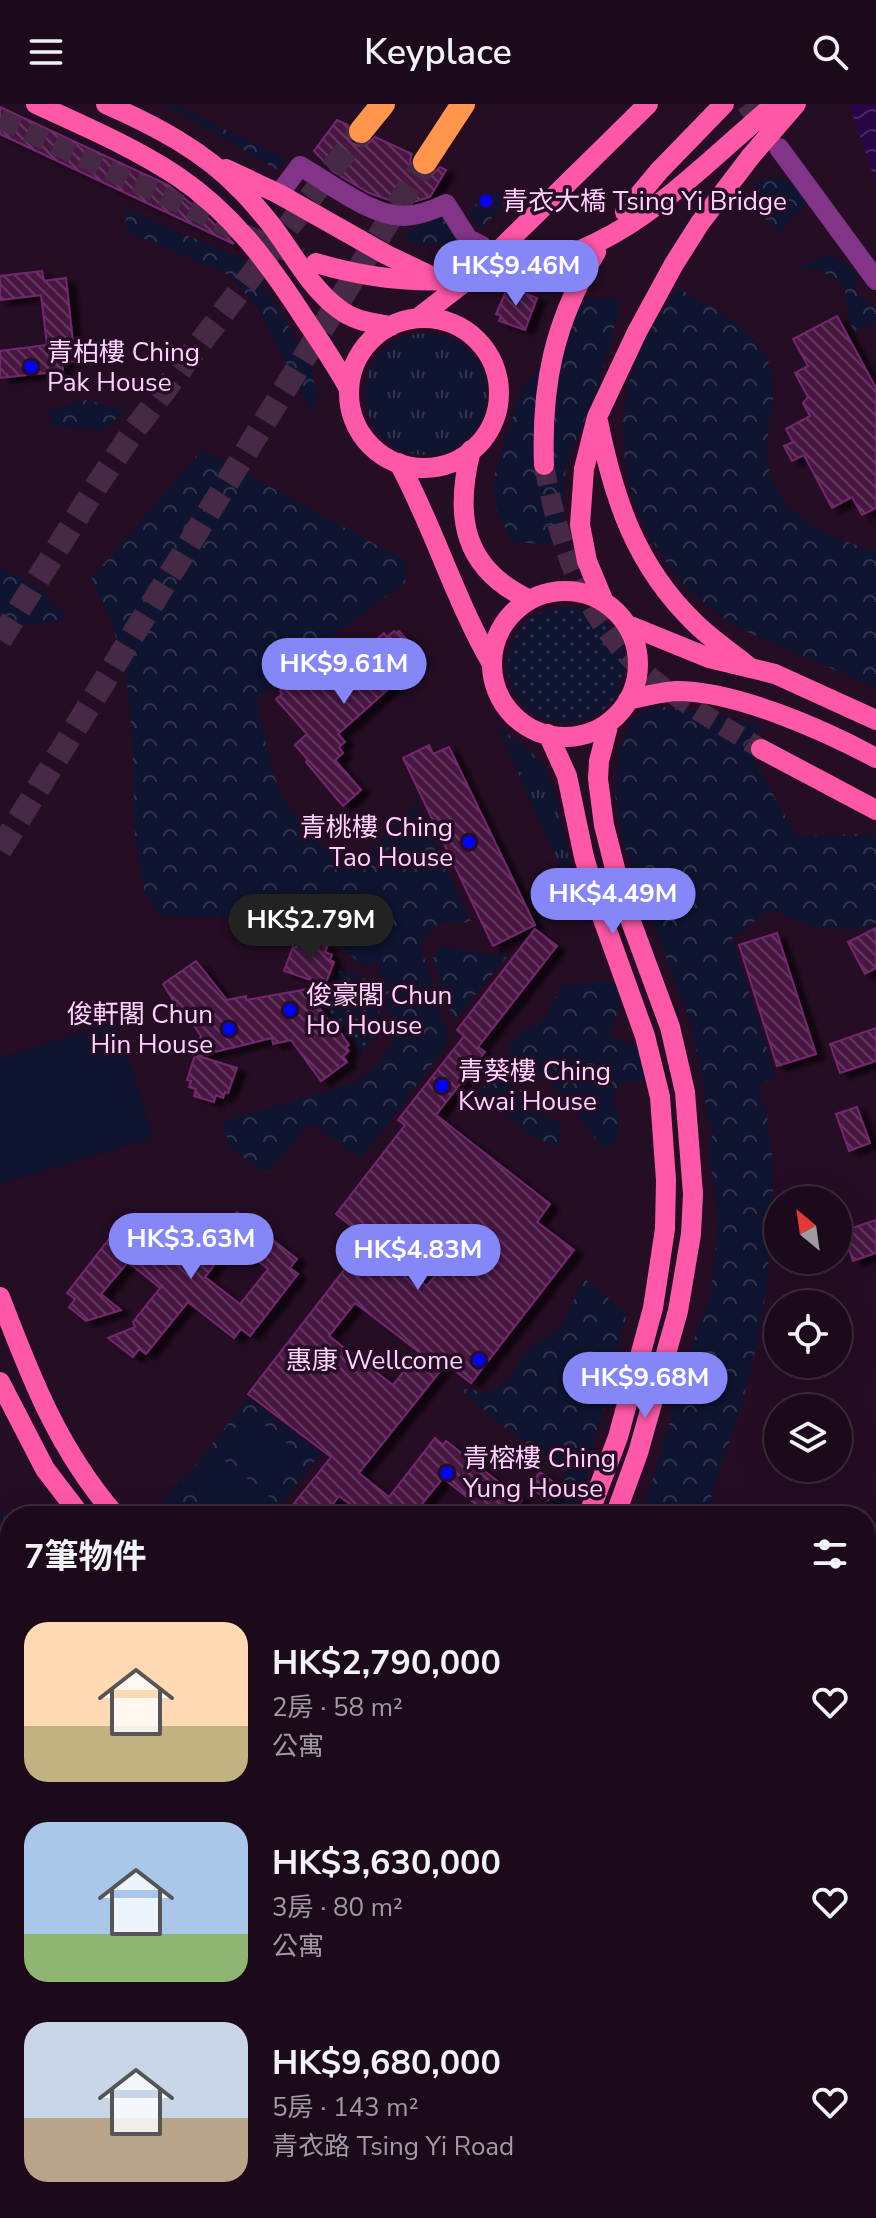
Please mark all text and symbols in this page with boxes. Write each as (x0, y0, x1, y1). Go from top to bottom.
text: Keyplace (364, 28, 512, 77)
icon: menu (24, 30, 68, 74)
icon: search (808, 30, 852, 74)
place label: 青衣大橋 Tsing Yi Bridge (502, 184, 787, 219)
marker: 青衣大橋 Tsing Yi Bridge (477, 192, 495, 210)
pin: HK$9.46M (433, 240, 599, 308)
text: HK$9.46M (452, 248, 580, 283)
place label: 青柏樓 Ching Pak House (47, 335, 200, 400)
marker: 青柏樓 Ching Pak House (22, 358, 40, 376)
pin: HK$9.61M (261, 638, 427, 706)
text: HK$9.61M (280, 646, 408, 681)
place label: 青桃樓 Ching Tao House (300, 810, 453, 875)
marker: 青桃樓 Ching Tao House (460, 833, 478, 851)
pin: HK$4.49M (530, 868, 696, 936)
text: HK$4.49M (549, 876, 677, 911)
pin: HK$2.79M (228, 894, 394, 962)
text: HK$2.79M (247, 902, 375, 937)
place label: 俊豪閣 Chun Ho House (306, 978, 452, 1043)
place label: 俊軒閣 Chun Hin House (67, 997, 213, 1062)
marker: 俊豪閣 Chun Ho House (281, 1001, 299, 1019)
marker: 俊軒閣 Chun Hin House (220, 1020, 238, 1038)
place label: 青葵樓 Ching Kwai House (458, 1054, 611, 1119)
marker: 青葵樓 Ching Kwai House (433, 1077, 451, 1095)
north arrow (764, 1186, 852, 1274)
map controls (764, 1186, 852, 1482)
pin: HK$3.63M (108, 1213, 274, 1281)
text: HK$3.63M (127, 1221, 255, 1256)
pin: HK$4.83M (335, 1224, 501, 1292)
text: HK$4.83M (354, 1232, 482, 1267)
button: locate (764, 1290, 852, 1378)
place label: 惠康 Wellcome (286, 1343, 463, 1378)
marker: 惠康 Wellcome (470, 1351, 488, 1369)
pin: HK$9.68M (562, 1352, 728, 1420)
text: HK$9.68M (581, 1360, 709, 1395)
button: layers (764, 1394, 852, 1482)
place label: 青榕樓 Ching Yung House (462, 1441, 616, 1506)
marker: 青榕樓 Ching Yung House (438, 1464, 456, 1482)
icon: filters (808, 1532, 852, 1576)
text: 7筆物件 (24, 1534, 146, 1580)
text: HK$2,790,000 (272, 1640, 501, 1686)
icon: home (88, 1654, 184, 1750)
icon: heart (808, 1680, 852, 1724)
text: 2房 · 58 m² (272, 1690, 403, 1725)
text: 公寓 (272, 1729, 324, 1764)
text: HK$3,630,000 (272, 1840, 501, 1886)
icon: home (88, 1854, 184, 1950)
icon: heart (808, 1880, 852, 1924)
text: 3房 · 80 m² (272, 1890, 403, 1925)
text: 公寓 (272, 1929, 324, 1964)
text: HK$9,680,000 (272, 2040, 501, 2086)
icon: home (88, 2054, 184, 2150)
icon: heart (808, 2080, 852, 2124)
text: 5房 · 143 m² (272, 2090, 419, 2125)
text: 青衣路 Tsing Yi Road (272, 2129, 514, 2164)

